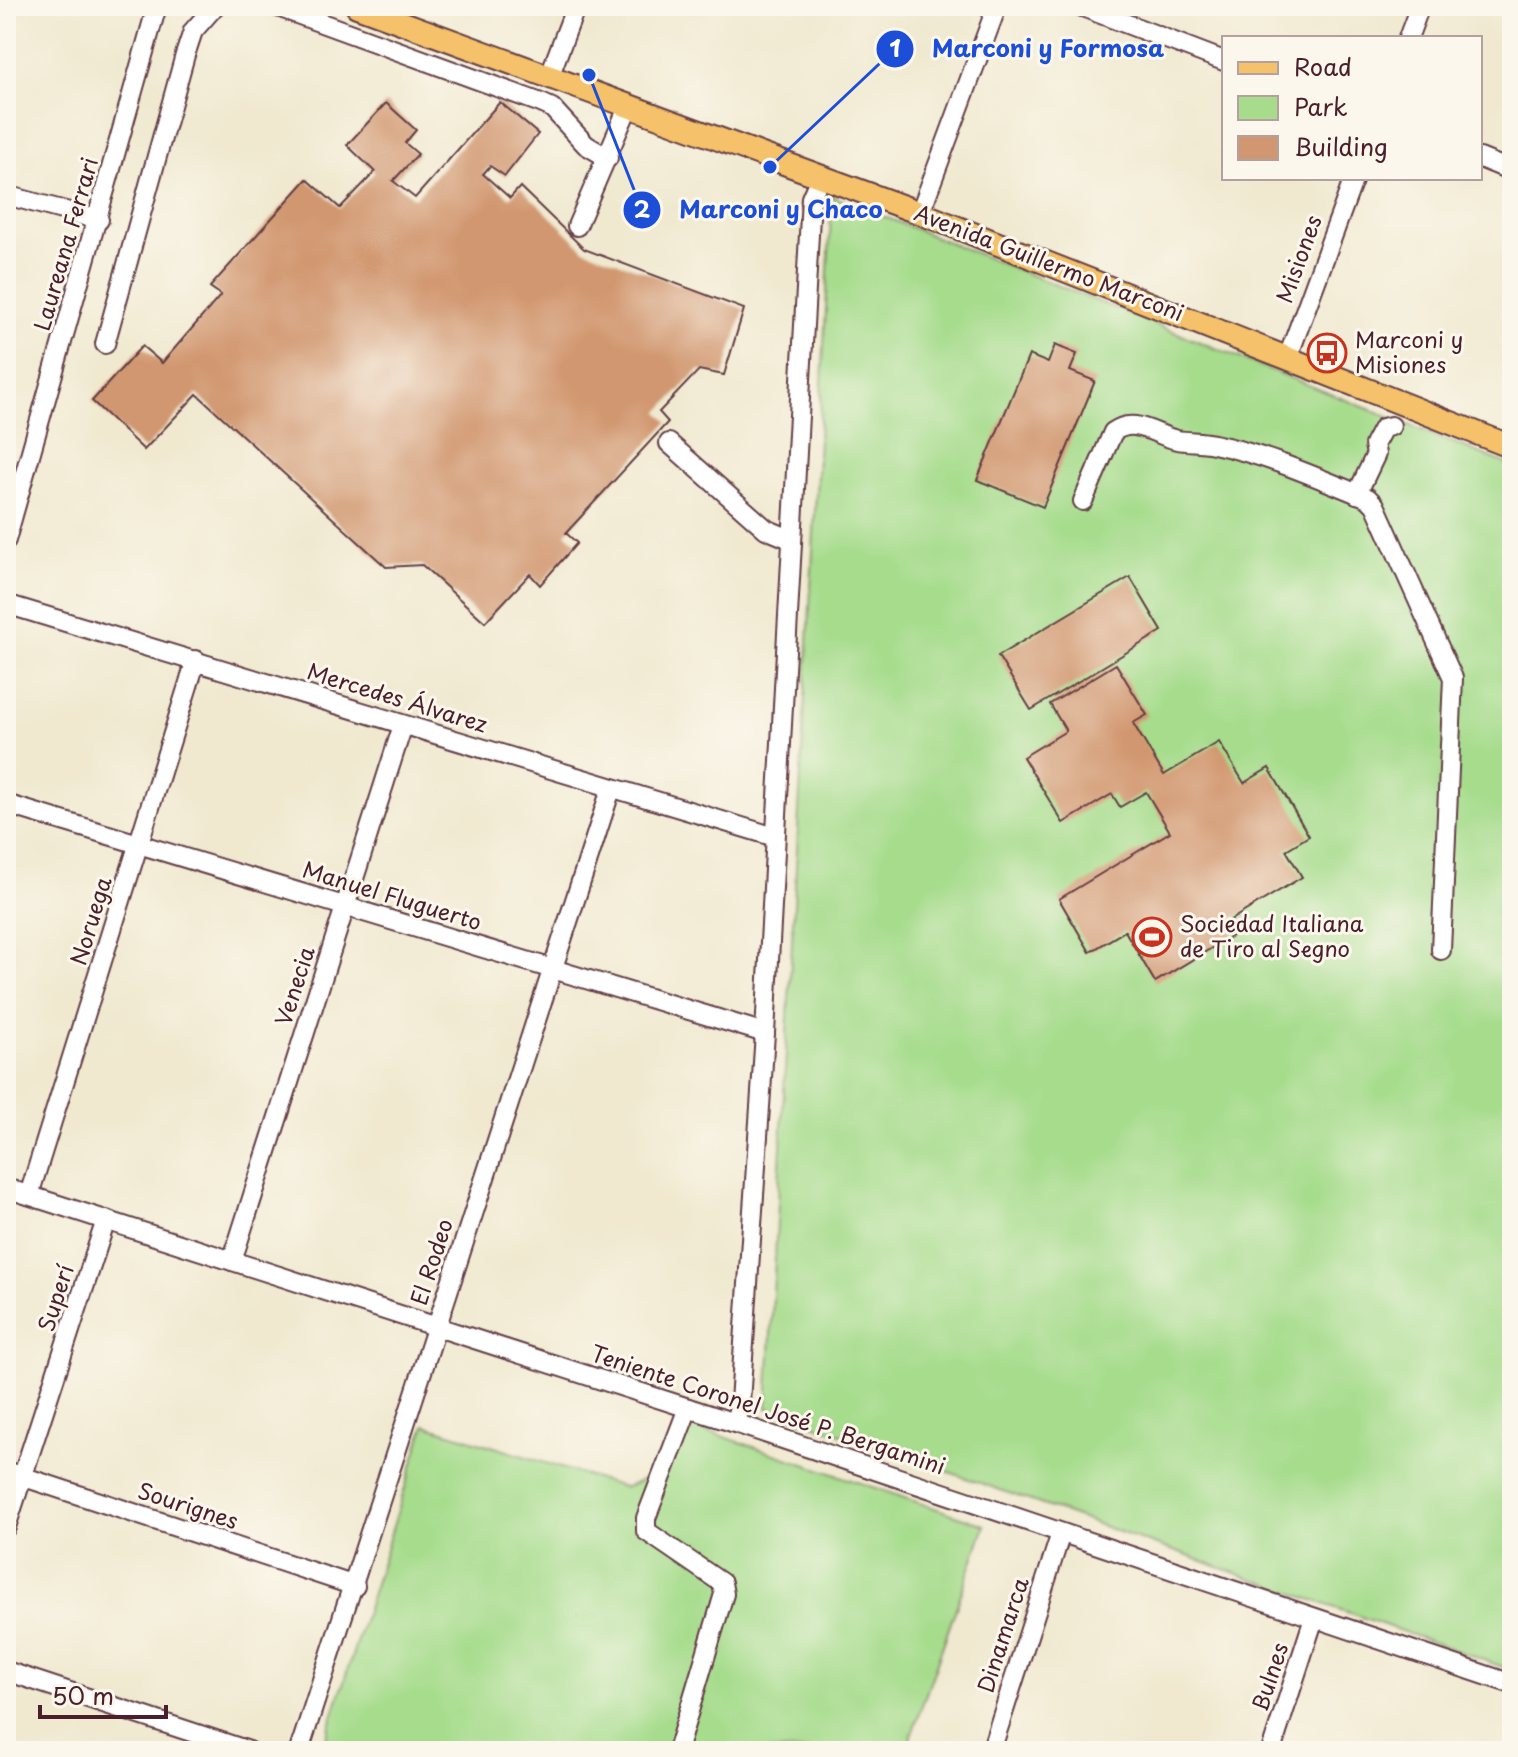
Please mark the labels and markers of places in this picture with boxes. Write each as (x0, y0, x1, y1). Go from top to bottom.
callout: Marconi y Formosa (875, 25, 1181, 73)
callout: Marconi y Chaco (622, 186, 899, 234)
place label: Marconi y Misiones (1355, 322, 1463, 380)
bus stop icon: Marconi y Misiones (1306, 332, 1348, 374)
place label: Sociedad Italiana de Tiro al Segno (1180, 906, 1364, 964)
sports icon: Sociedad Italiana de Tiro al Segno (1131, 916, 1173, 958)

